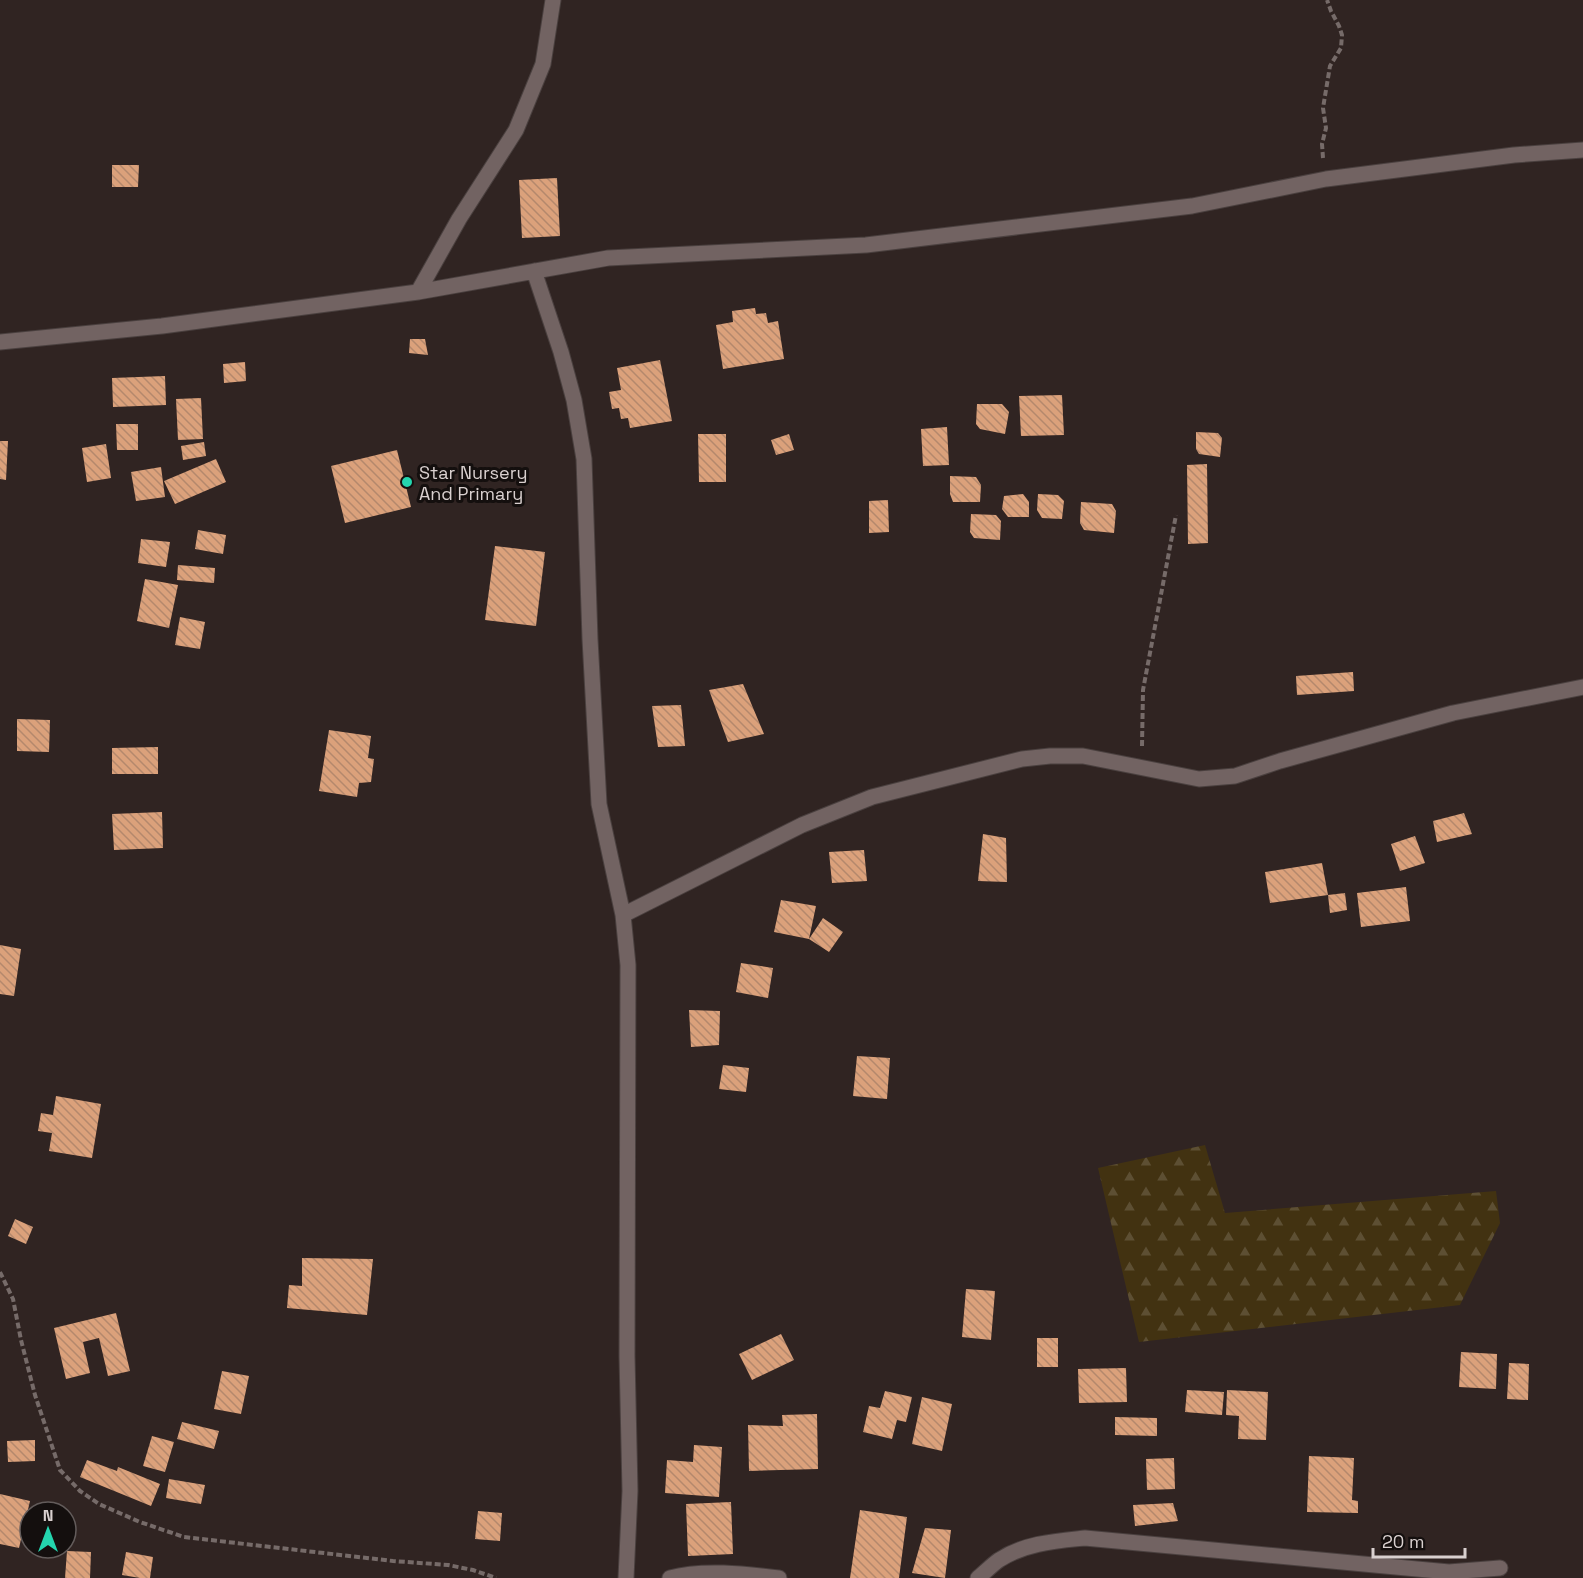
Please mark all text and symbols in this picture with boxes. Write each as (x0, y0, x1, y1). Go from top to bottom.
place label: Star Nursery And Primary (419, 461, 528, 505)
marker: Star Nursery And Primary (400, 475, 414, 489)
north arrow (18, 1500, 78, 1560)
text: N (43, 1505, 53, 1526)
scale bar (1373, 1521, 1464, 1559)
text: 20 m (1382, 1530, 1425, 1553)

